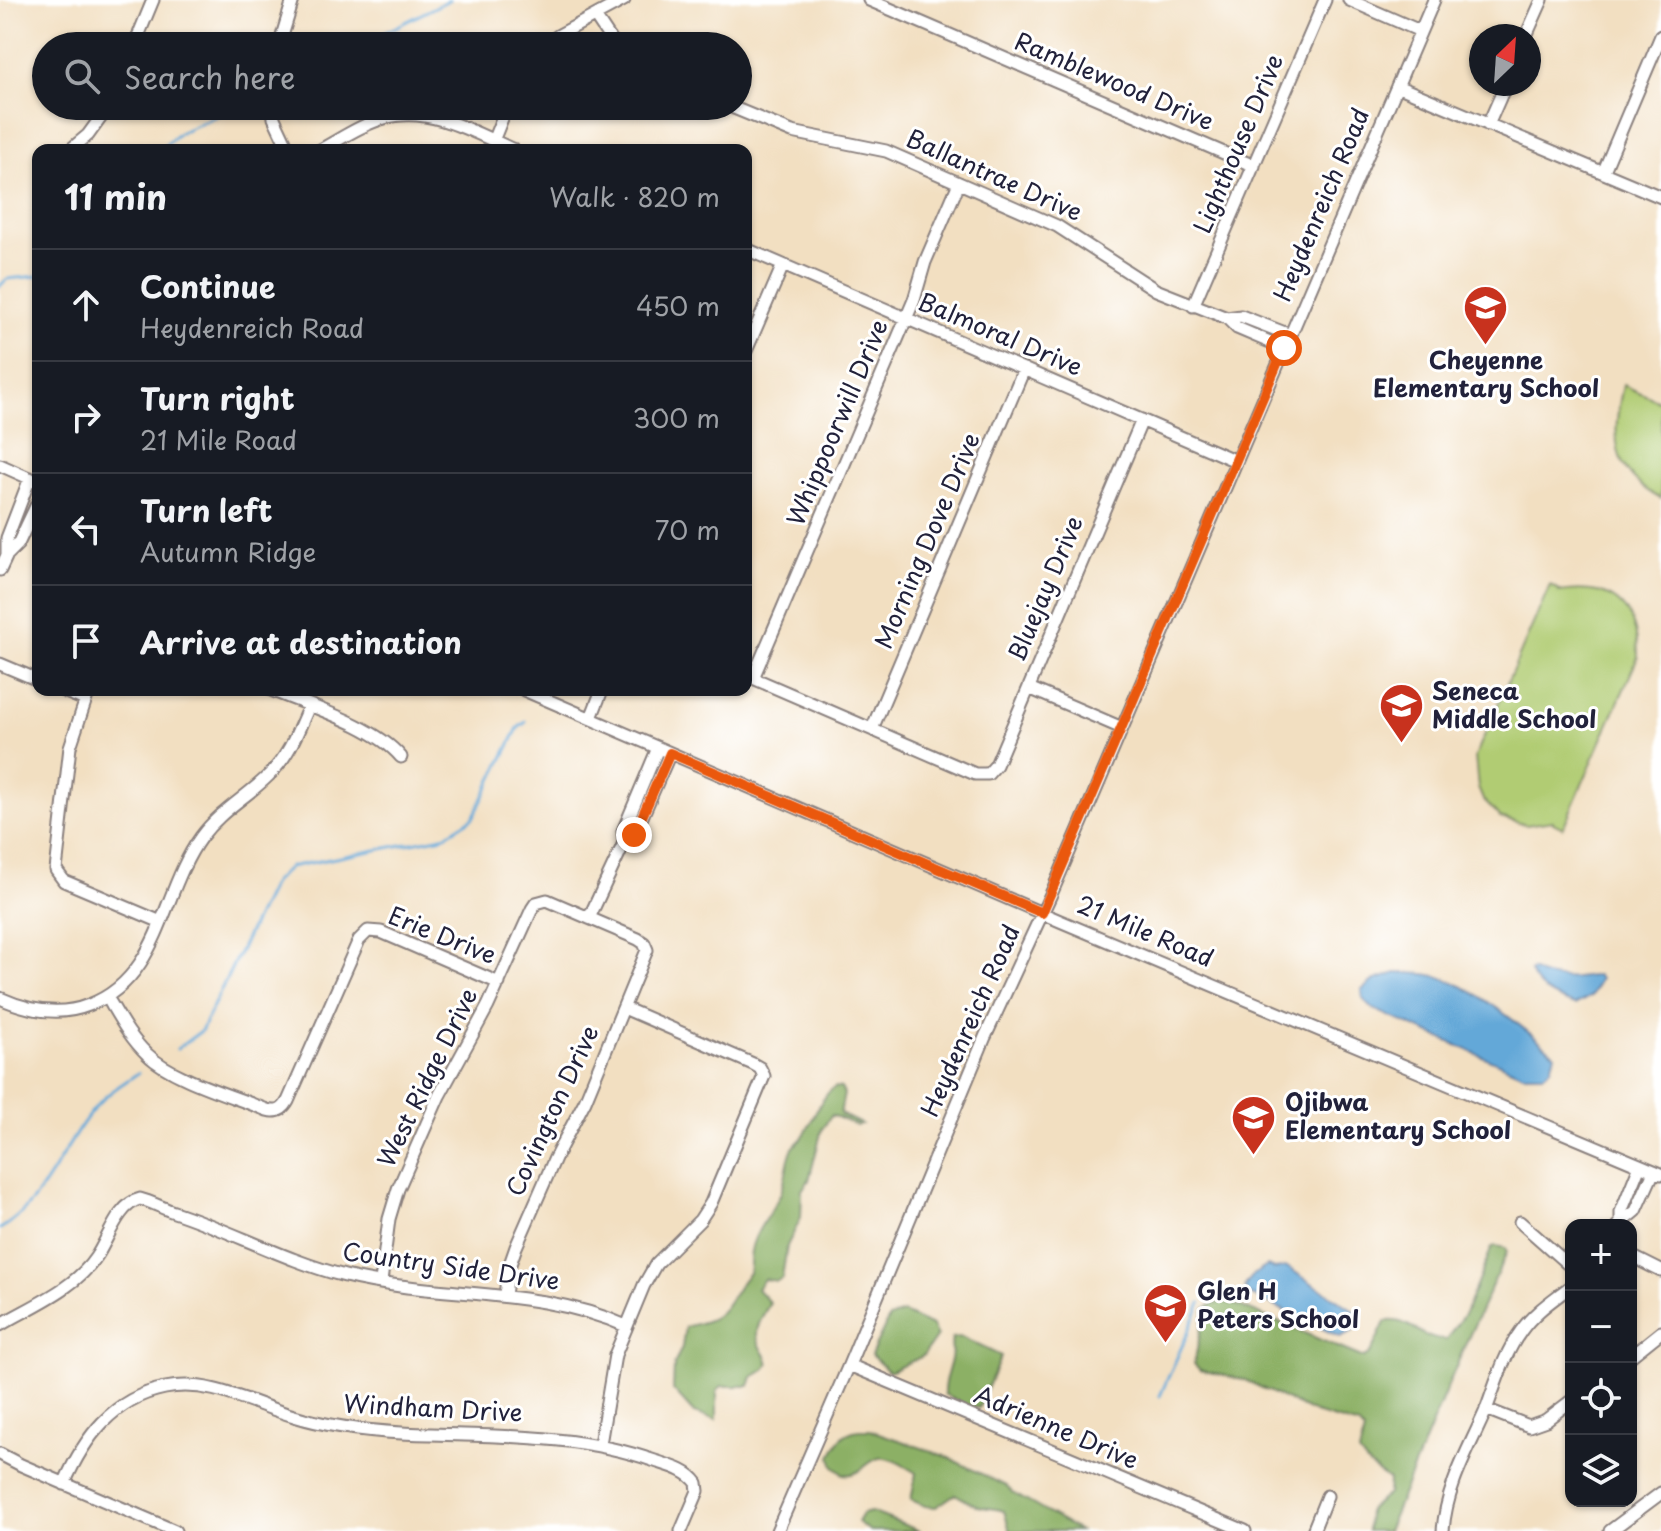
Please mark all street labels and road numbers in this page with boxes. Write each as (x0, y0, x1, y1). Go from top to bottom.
street label: Ramblewood Drive (1010, 22, 1220, 138)
street label: Lighthouse Drive (1183, 48, 1291, 238)
street label: Heydenreich Road (1263, 102, 1377, 307)
street label: Ballantrae Drive (901, 119, 1089, 229)
street label: Balmoral Drive (913, 282, 1088, 384)
street label: Whippoorwill Drive (776, 313, 896, 531)
street label: Morning Dove Drive (864, 427, 988, 654)
street label: Bluejay Drive (997, 510, 1091, 666)
street label: 21 Mile Road (1072, 885, 1220, 975)
street label: Erie Drive (383, 896, 502, 972)
street label: Heydenreich Road (911, 918, 1028, 1122)
street label: West Ridge Drive (367, 981, 485, 1173)
street label: Covington Drive (496, 1019, 607, 1202)
street label: Country Side Drive (340, 1232, 562, 1298)
street label: Adrienne Drive (969, 1375, 1145, 1477)
street label: Windham Drive (343, 1384, 523, 1430)

